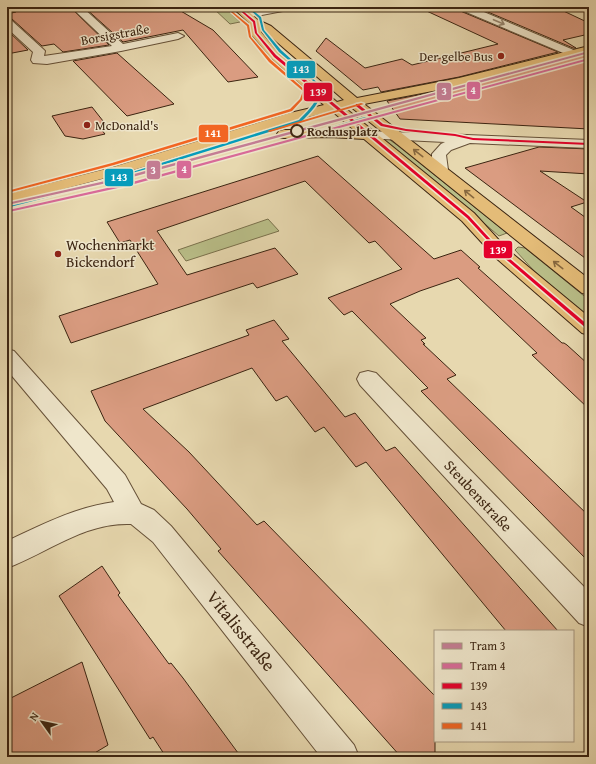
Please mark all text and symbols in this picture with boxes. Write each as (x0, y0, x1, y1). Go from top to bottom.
street label: Borsigstraße (79, 19, 151, 50)
one-way arrow (493, 19, 505, 26)
place label: Der gelbe Bus (419, 47, 493, 66)
marker: Der gelbe Bus (496, 51, 506, 61)
line badge: 143 (286, 60, 316, 79)
text: 143 (292, 61, 310, 77)
line badge: 4 (466, 81, 481, 100)
line badge: 139 (303, 82, 333, 102)
line badge: 3 (436, 82, 452, 101)
text: 4 (470, 82, 476, 98)
text: 3 (441, 83, 447, 99)
text: 139 (309, 84, 327, 100)
place label: McDonald's (95, 116, 159, 135)
marker: McDonald's (82, 120, 92, 130)
place label: Rochusplatz (307, 122, 378, 141)
line badge: 141 (198, 124, 229, 143)
marker: Rochusplatz (290, 124, 304, 138)
text: 141 (204, 125, 222, 141)
one-way arrow (413, 149, 424, 157)
line badge: 3 (146, 160, 161, 180)
line badge: 4 (176, 160, 192, 179)
text: 4 (181, 161, 187, 177)
text: 3 (150, 162, 156, 178)
line badge: 143 (104, 168, 134, 187)
text: 143 (110, 169, 128, 185)
one-way arrow (464, 190, 475, 199)
place label: Wochenmarkt Bickendorf (66, 234, 155, 272)
line badge: 139 (483, 240, 513, 259)
text: 139 (489, 242, 507, 258)
marker: Wochenmarkt Bickendorf (53, 249, 63, 259)
one-way arrow (553, 261, 564, 270)
street label: Steubenstraße (440, 455, 517, 536)
street label: Vitalisstraße (200, 584, 282, 677)
legend (434, 630, 574, 742)
text: Tram 3 (470, 637, 506, 654)
text: Tram 4 (470, 657, 506, 674)
text: 139 (470, 677, 488, 694)
text: 143 (470, 697, 488, 714)
north arrow (22, 702, 62, 742)
text: N (25, 709, 43, 724)
text: 141 (470, 717, 488, 734)

